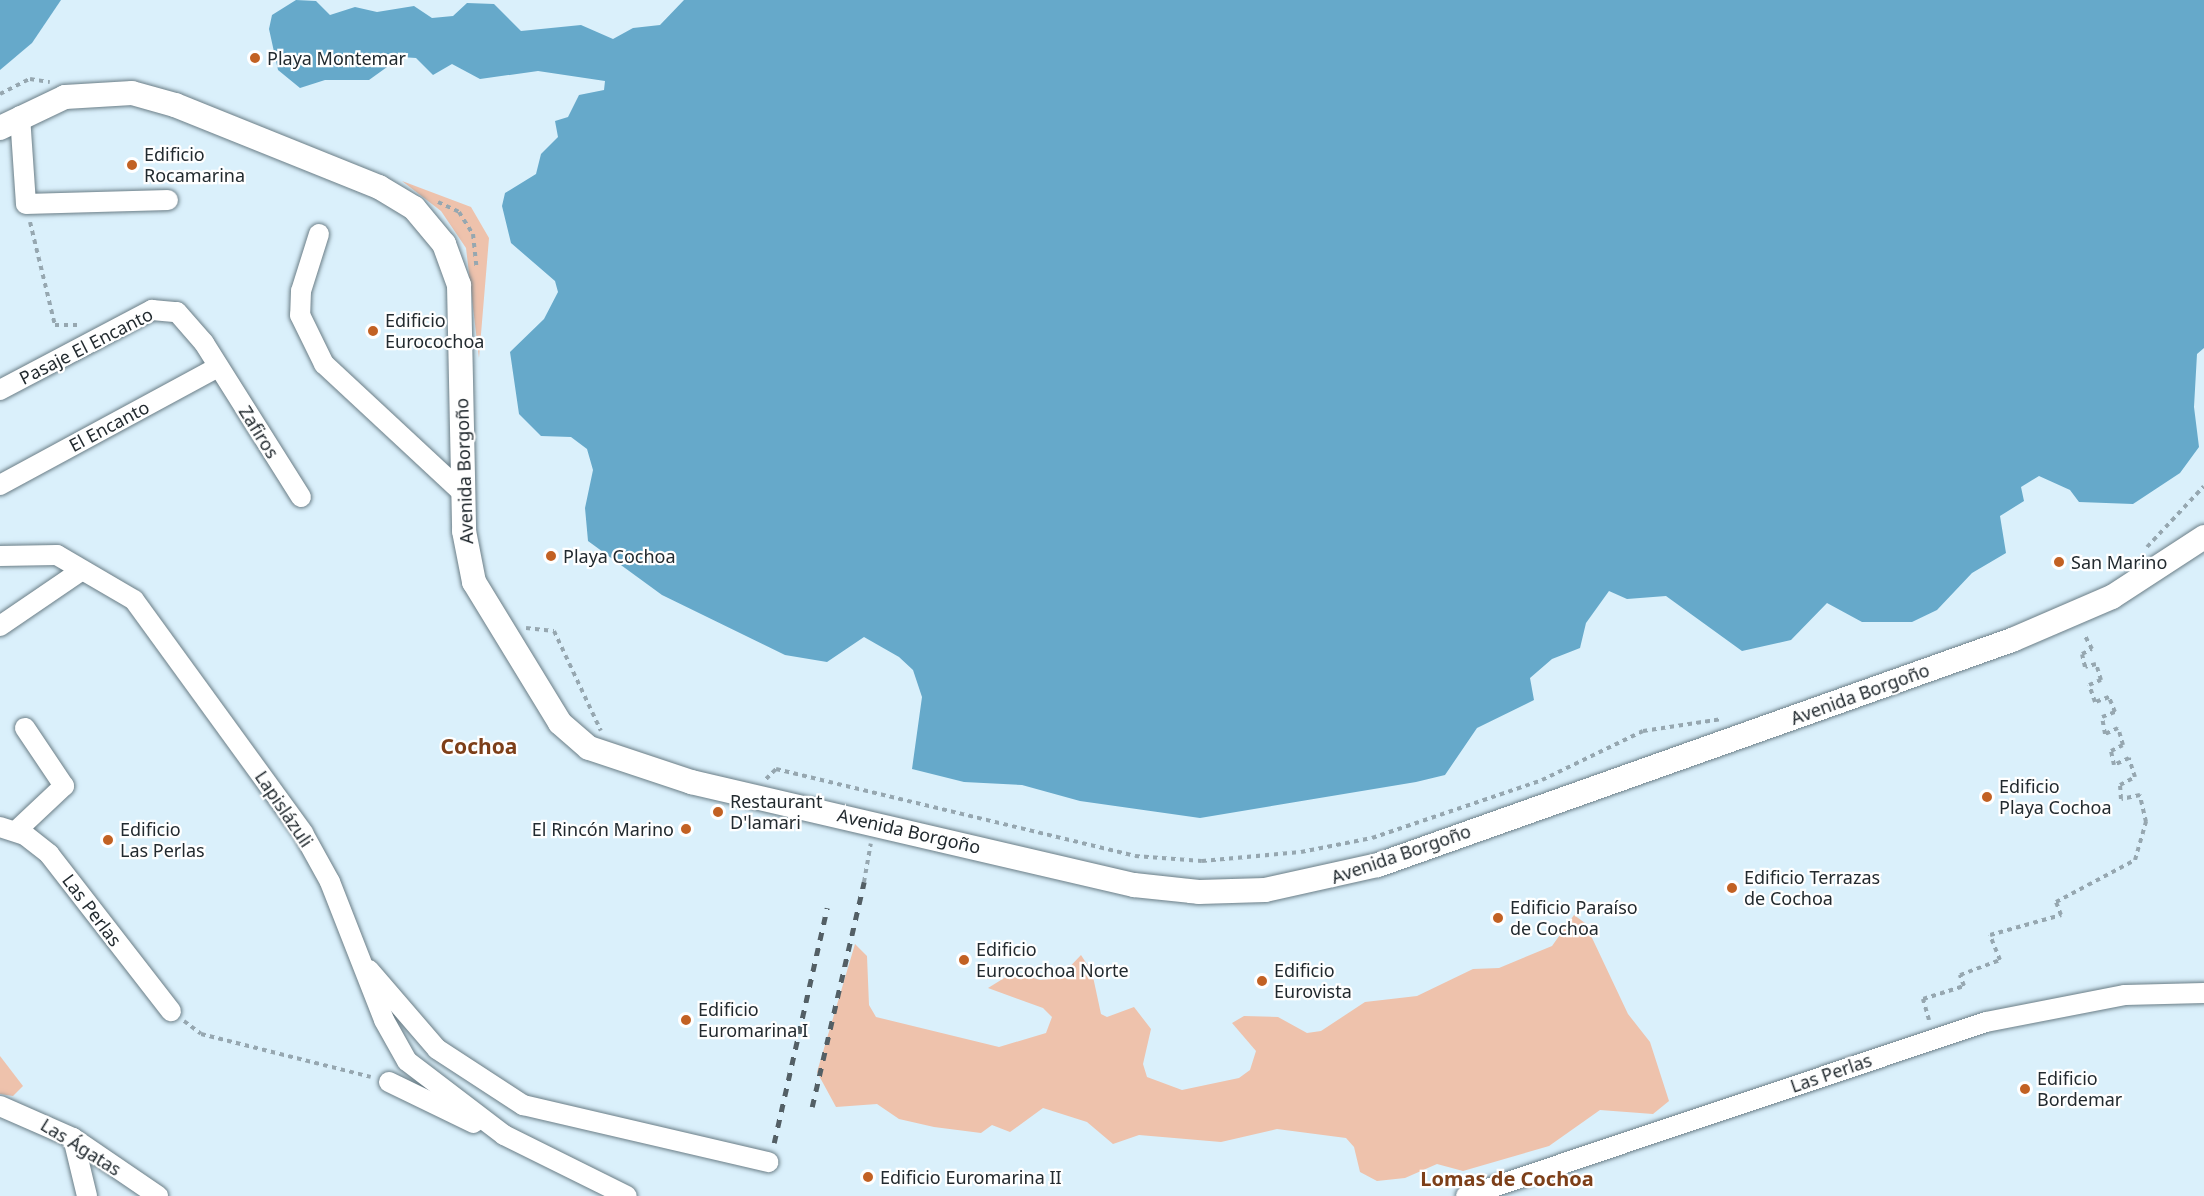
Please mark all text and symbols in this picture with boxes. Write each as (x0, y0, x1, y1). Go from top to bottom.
place label: Playa Montemar (267, 47, 406, 69)
marker: Playa Montemar (248, 51, 262, 65)
place label: Edificio Rocamarina (144, 144, 245, 186)
marker: Edificio Rocamarina (125, 158, 139, 172)
street label: Pasaje El Encanto (16, 303, 156, 389)
place label: Edificio Eurocochoa (385, 310, 484, 352)
marker: Edificio Eurocochoa (366, 324, 380, 338)
street label: El Encanto (65, 396, 153, 456)
street label: Avenida Borgoño (451, 398, 477, 544)
street label: Zafiros (235, 402, 283, 462)
place label: Playa Cochoa (563, 545, 676, 567)
marker: Playa Cochoa (544, 549, 558, 563)
place label: San Marino (2071, 551, 2167, 573)
marker: San Marino (2052, 555, 2066, 569)
street label: Avenida Borgoño (1788, 659, 1932, 729)
district label: Cochoa (441, 733, 517, 759)
street label: Lapislázuli (251, 767, 317, 851)
place label: Edificio Playa Cochoa (1999, 776, 2112, 818)
marker: Edificio Playa Cochoa (1980, 790, 1994, 804)
place label: Restaurant D'lamari (730, 791, 822, 834)
street label: Avenida Borgoño (835, 804, 983, 858)
marker: Restaurant D'lamari (711, 805, 725, 819)
place label: El Rincón Marino (532, 818, 674, 840)
place label: Edificio Las Perlas (120, 819, 205, 862)
street label: Avenida Borgoño (1328, 820, 1474, 888)
marker: El Rincón Marino (679, 822, 693, 836)
marker: Edificio Las Perlas (101, 833, 115, 847)
place label: Edificio Terrazas de Cochoa (1744, 867, 1880, 910)
street label: Las Perlas (58, 870, 126, 950)
marker: Edificio Terrazas de Cochoa (1725, 881, 1739, 895)
place label: Edificio Paraíso de Cochoa (1510, 897, 1638, 940)
marker: Edificio Paraíso de Cochoa (1491, 911, 1505, 925)
place label: Edificio Eurocochoa Norte (976, 939, 1129, 982)
marker: Edificio Eurocochoa Norte (957, 953, 971, 967)
place label: Edificio Eurovista (1274, 960, 1352, 1002)
marker: Edificio Eurovista (1255, 974, 1269, 988)
place label: Edificio Euromarina I (698, 999, 808, 1042)
marker: Edificio Euromarina I (679, 1013, 693, 1027)
street label: Las Perlas (1787, 1049, 1875, 1097)
place label: Edificio Bordemar (2037, 1068, 2122, 1110)
marker: Edificio Bordemar (2018, 1082, 2032, 1096)
street label: Las Ágatas (37, 1114, 125, 1180)
place label: Edificio Euromarina II (880, 1166, 1062, 1188)
district label: Lomas de Cochoa (1420, 1166, 1594, 1190)
marker: Edificio Euromarina II (861, 1170, 875, 1184)

